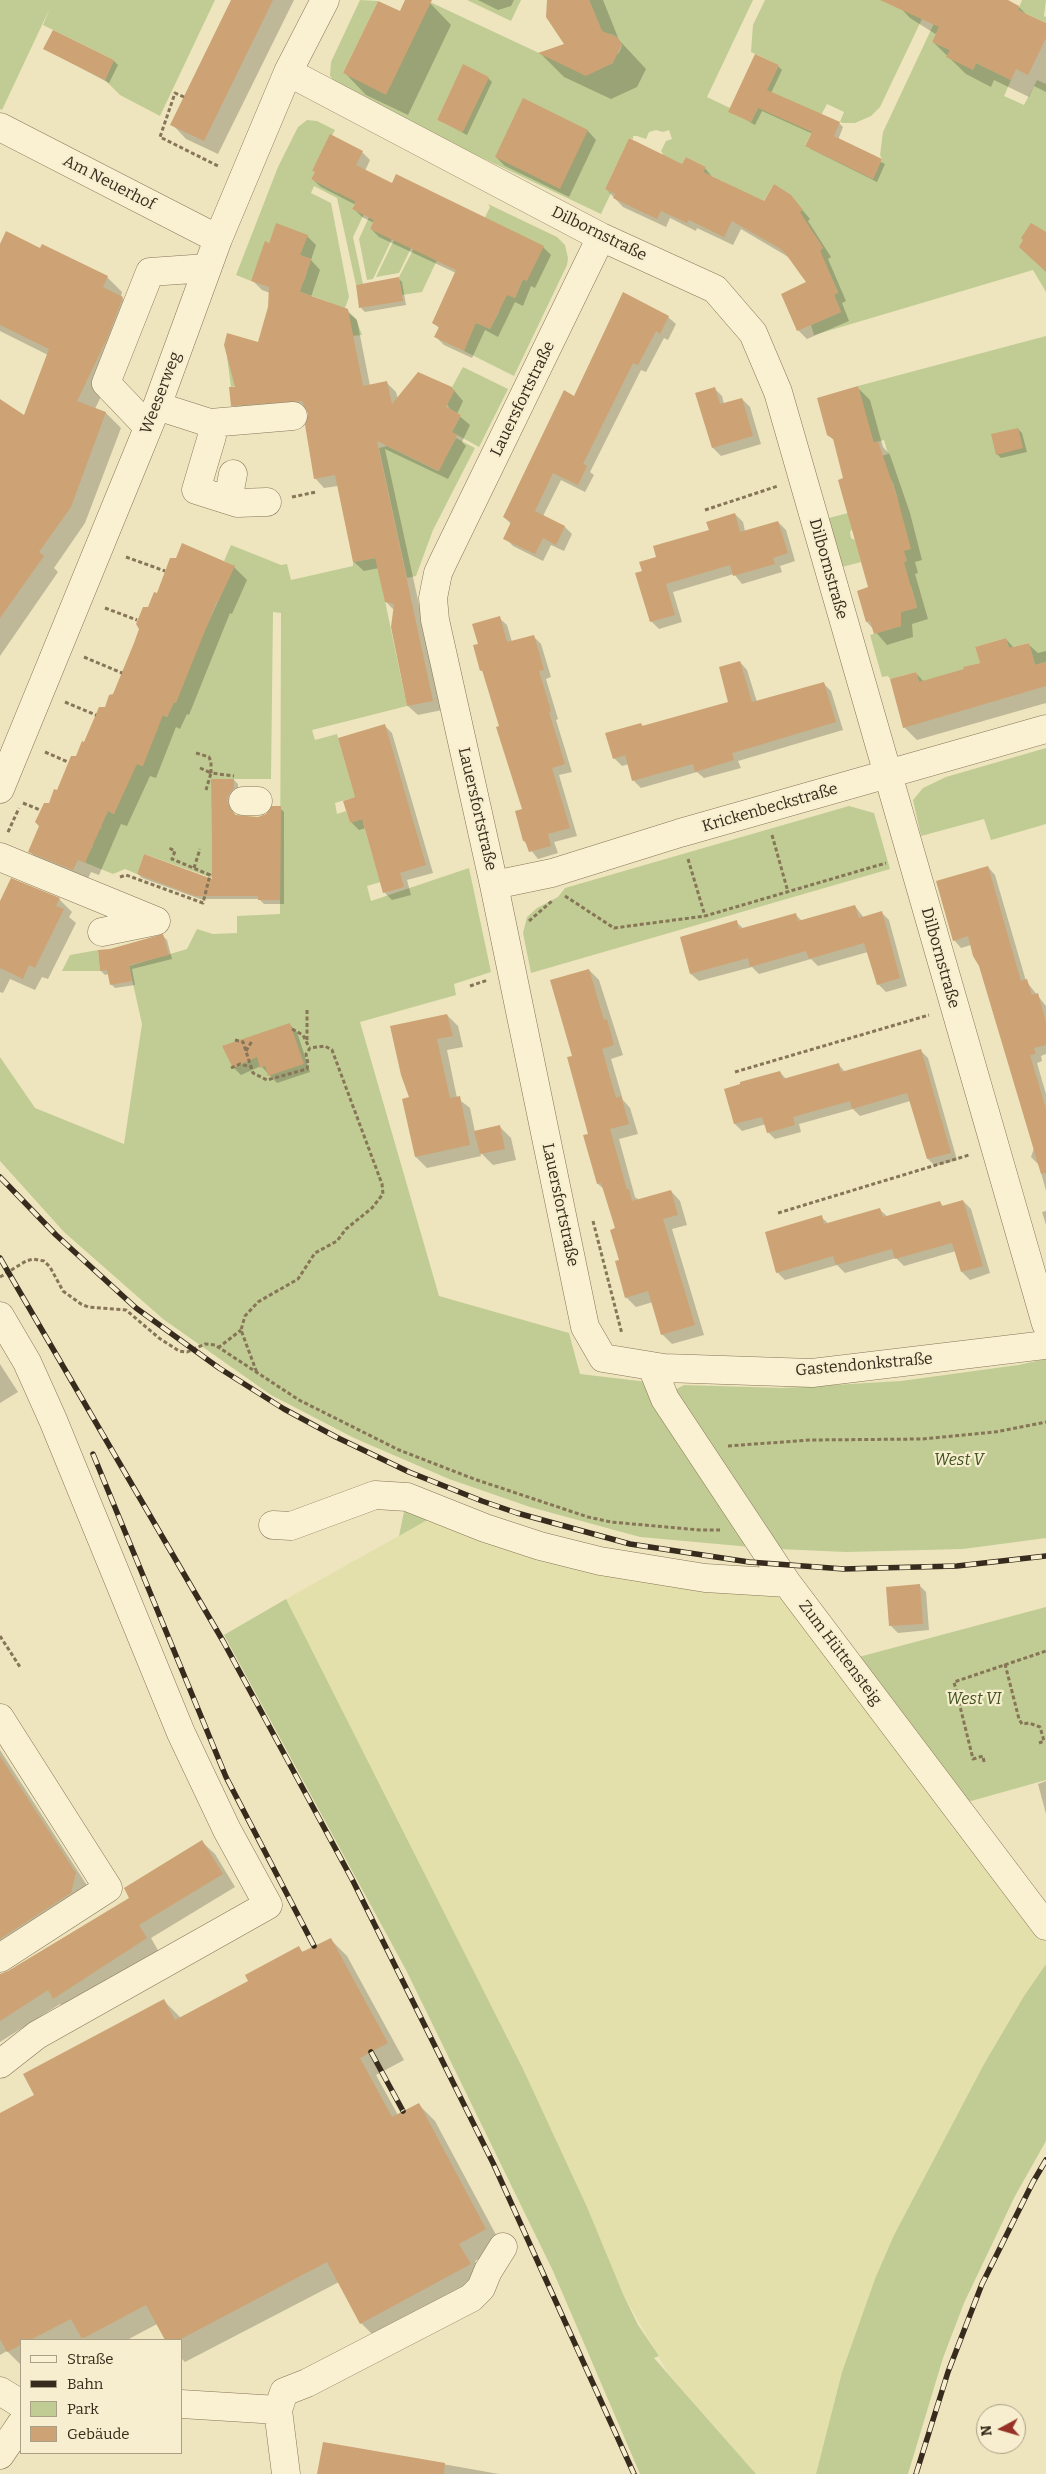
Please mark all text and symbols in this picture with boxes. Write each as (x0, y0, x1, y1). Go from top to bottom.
street label: Am Neuerhof (60, 152, 158, 214)
street label: Dilbornstraße (548, 203, 650, 265)
street label: Lauersfortstraße (487, 338, 559, 460)
street label: Weeserweg (137, 349, 185, 437)
street label: Dilbornstraße (804, 516, 852, 622)
street label: Lauersfortstraße (454, 746, 500, 872)
street label: Krickenbeckstraße (700, 779, 840, 837)
street label: Dilbornstraße (916, 905, 964, 1011)
street label: Lauersfortstraße (538, 1142, 582, 1268)
street label: Gastendonkstraße (795, 1349, 933, 1381)
park label: West V (934, 1451, 984, 1471)
street label: Zum Hüttensteig (794, 1597, 886, 1709)
park label: West VI (946, 1690, 1002, 1710)
legend (20, 2339, 182, 2454)
text: Straße (67, 2350, 113, 2368)
text: Bahn (67, 2375, 103, 2393)
text: Park (67, 2400, 99, 2418)
north arrow (976, 2404, 1026, 2454)
text: N (978, 2424, 996, 2437)
text: Gebäude (67, 2425, 130, 2443)

